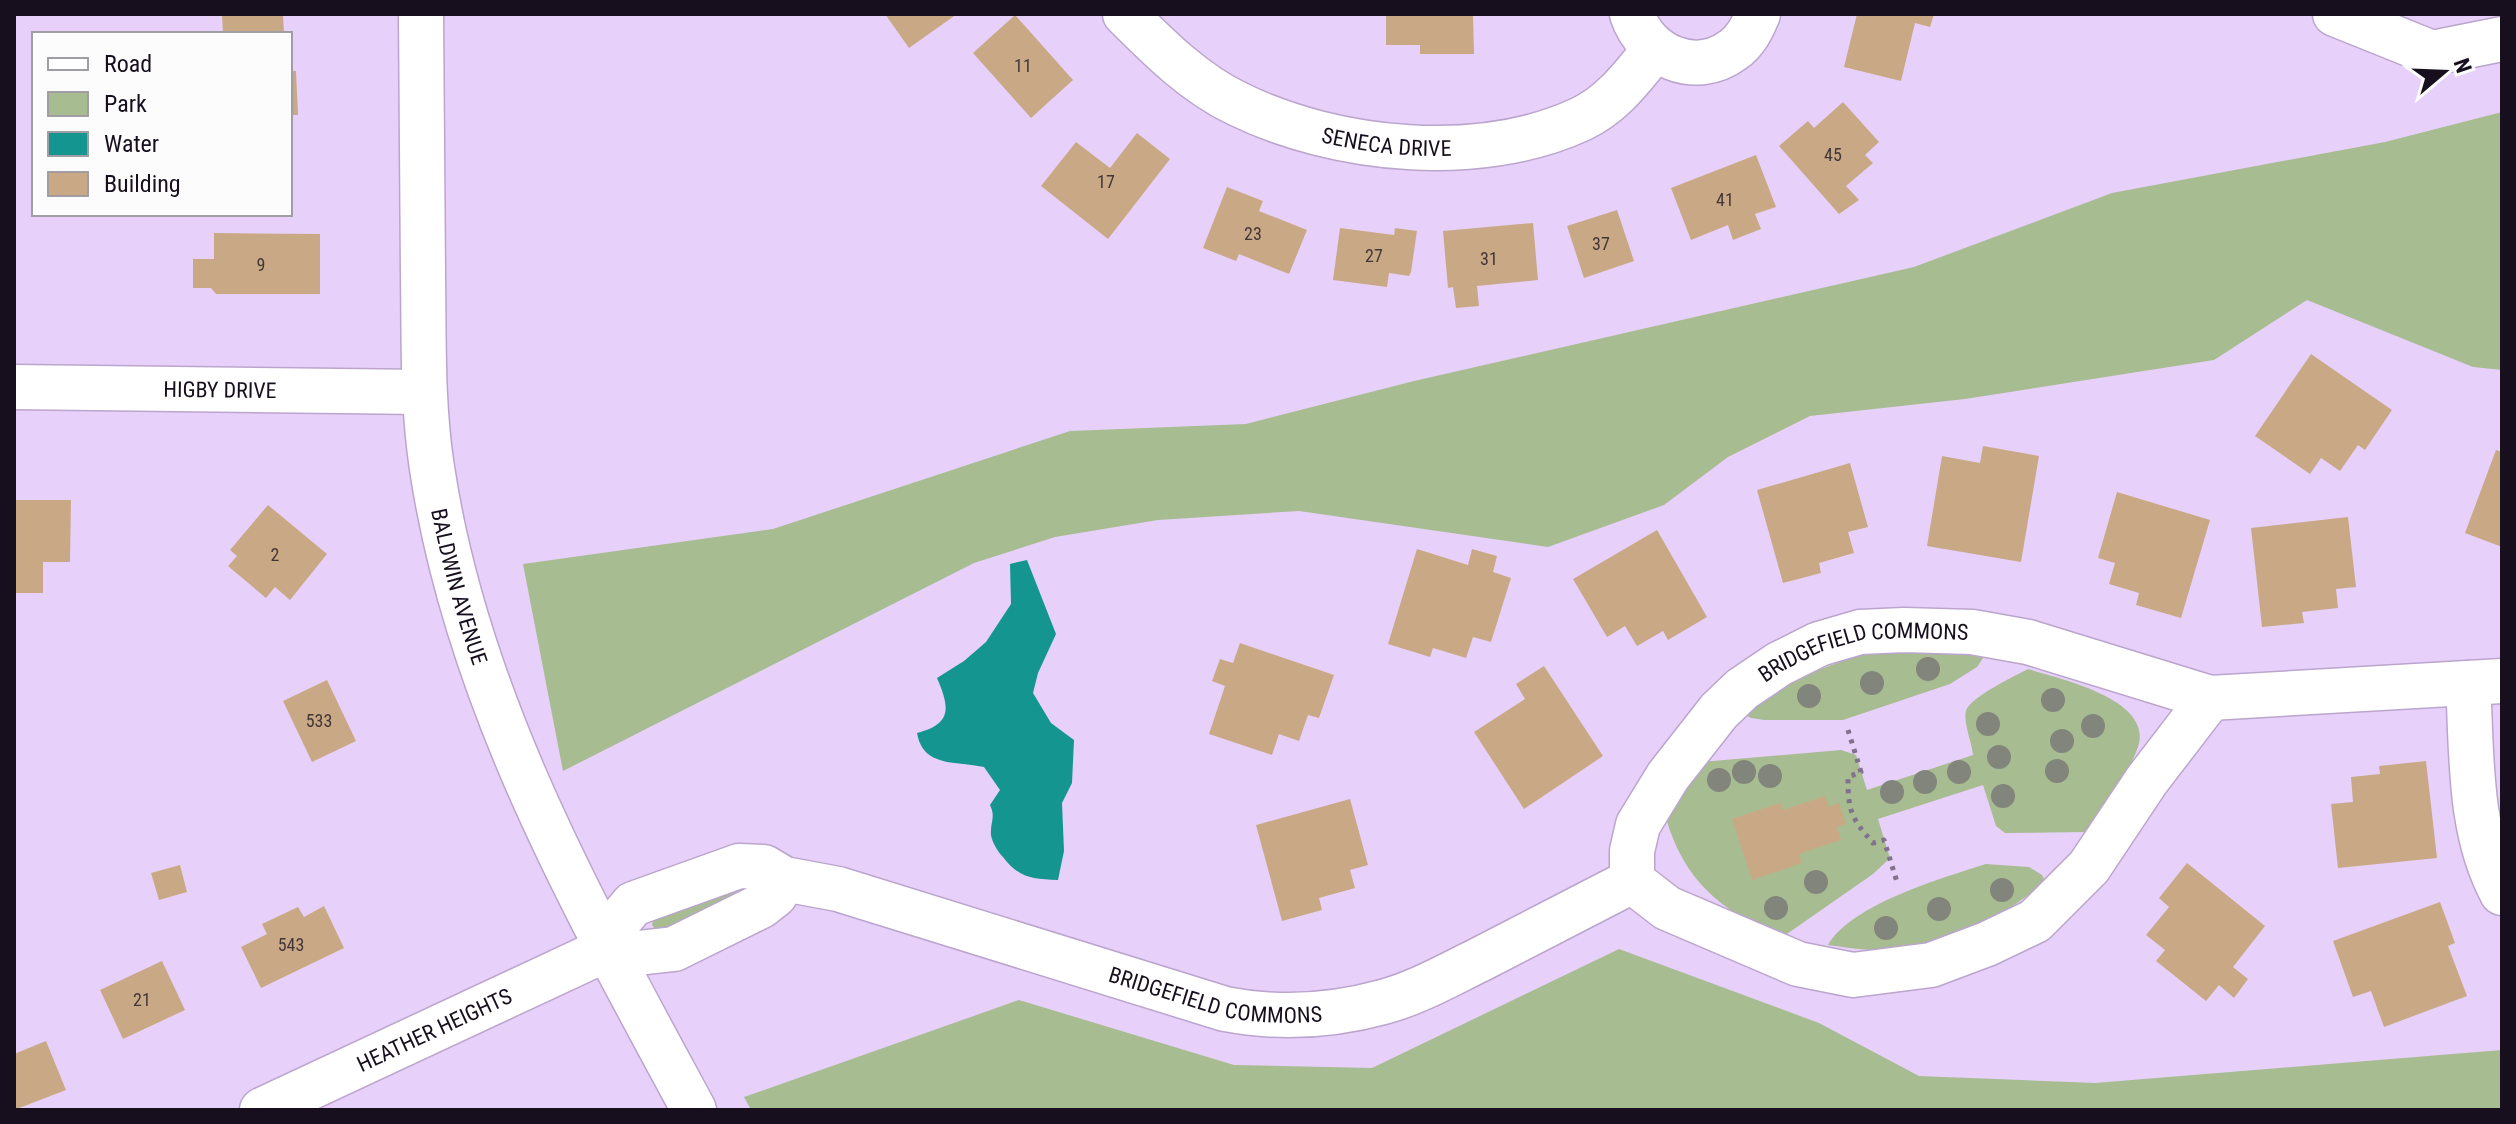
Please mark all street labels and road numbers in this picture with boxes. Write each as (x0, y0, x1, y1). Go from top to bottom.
street label: SENECA DRIVE (1319, 122, 1452, 161)
street label: HIGBY DRIVE (163, 377, 277, 403)
street label: BALDWIN AVENUE (426, 506, 492, 668)
street label: BRIDGEFIELD COMMONS (1754, 618, 1969, 687)
street label: BRIDGEFIELD COMMONS (1106, 962, 1323, 1028)
street label: HEATHER HEIGHTS (353, 983, 516, 1077)

